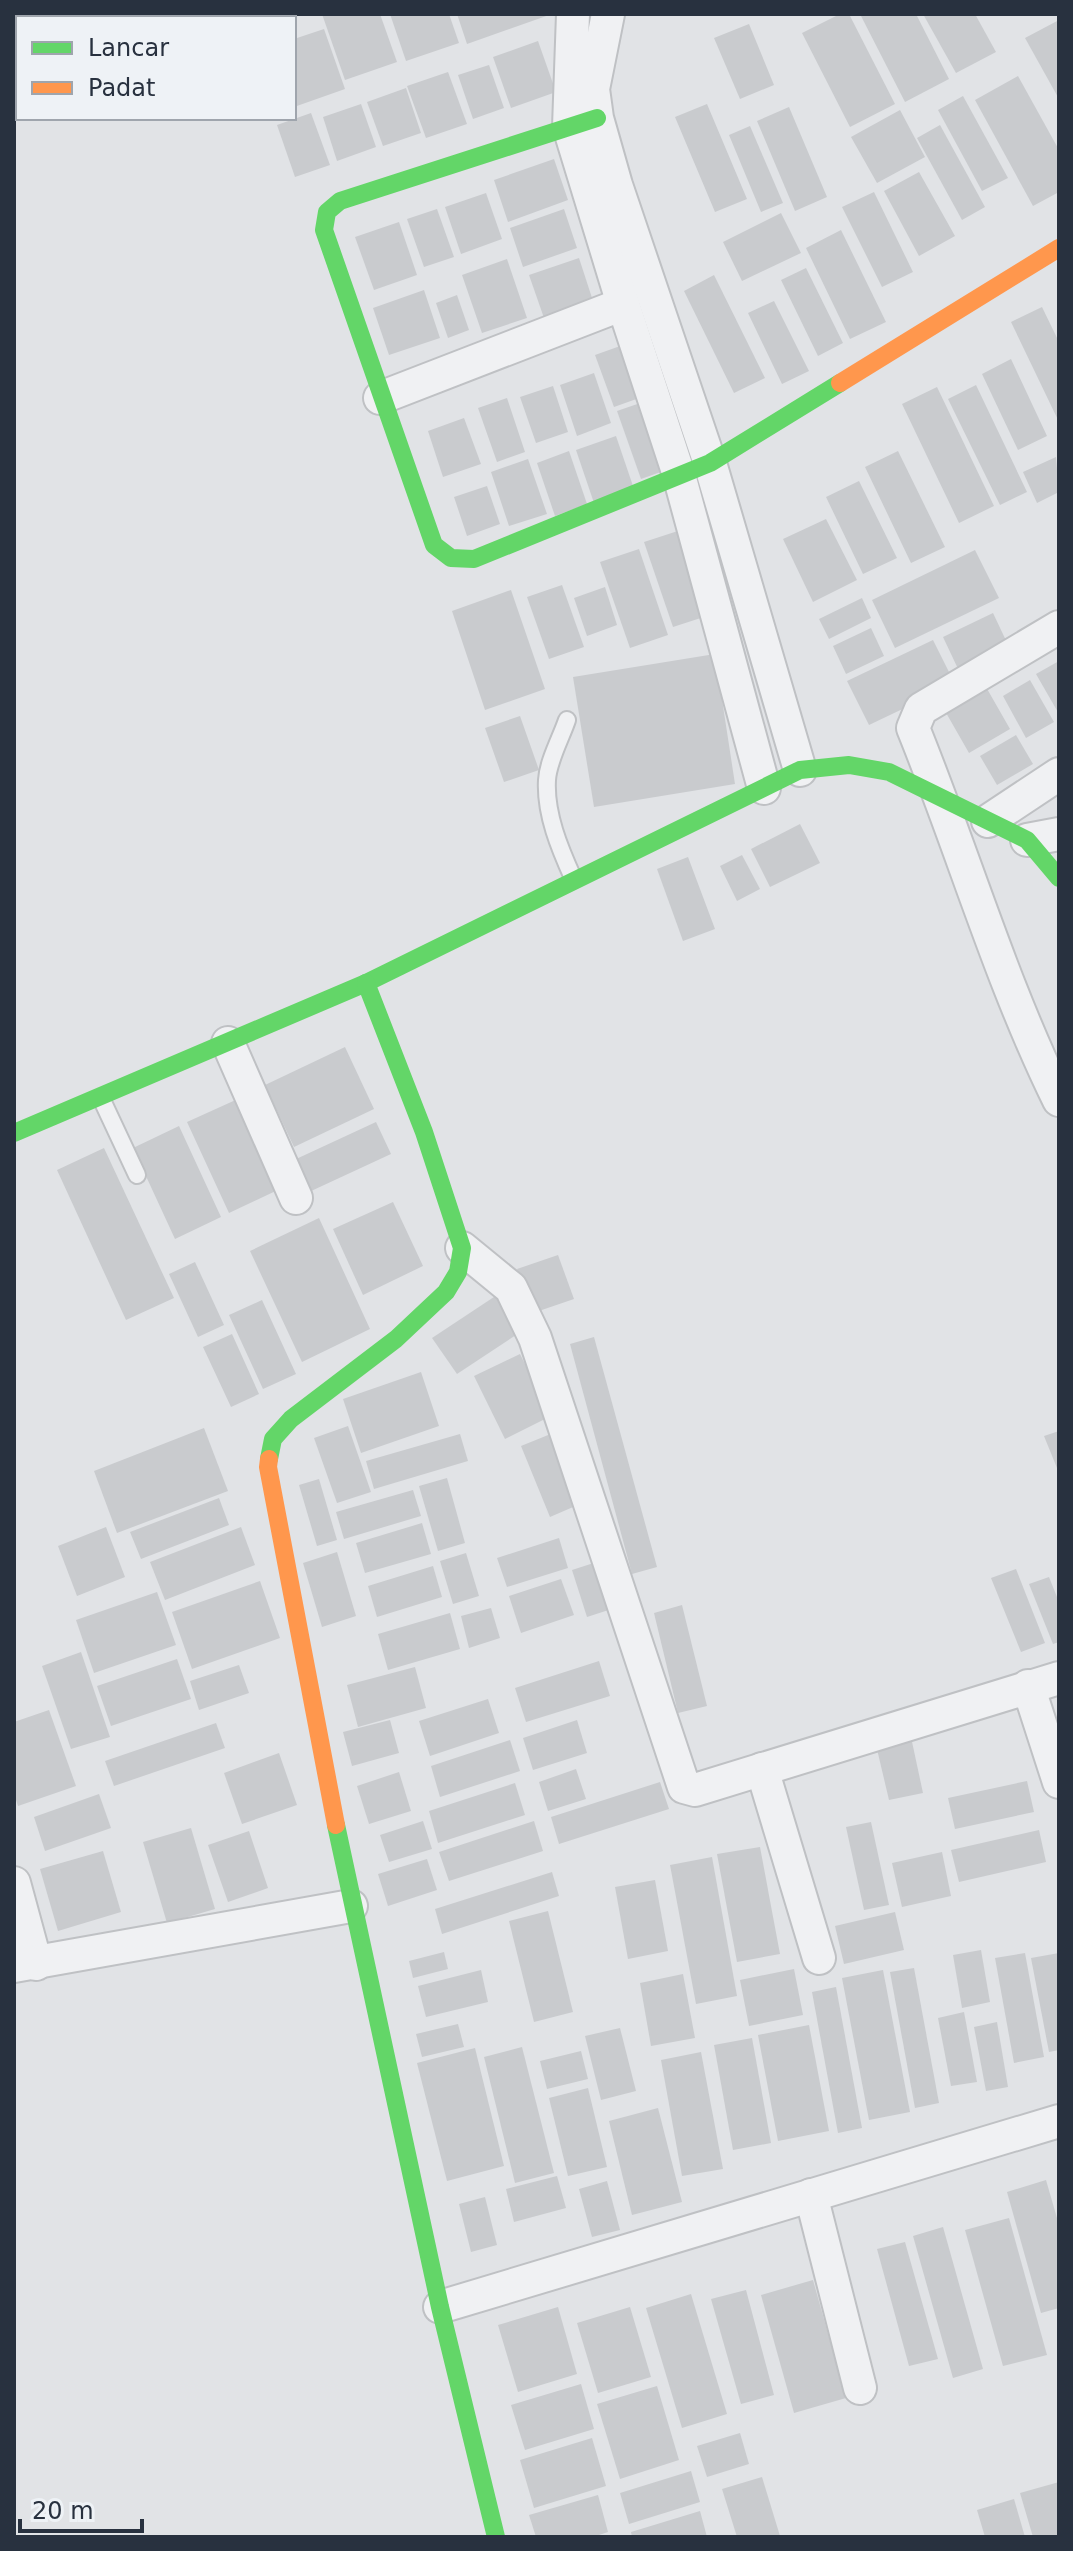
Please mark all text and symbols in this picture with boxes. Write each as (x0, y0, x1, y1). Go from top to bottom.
legend (16, 16, 296, 120)
text: Lancar (88, 34, 169, 62)
text: Padat (88, 74, 155, 102)
scale bar (20, 2483, 142, 2533)
text: 20 m (32, 2497, 94, 2525)

